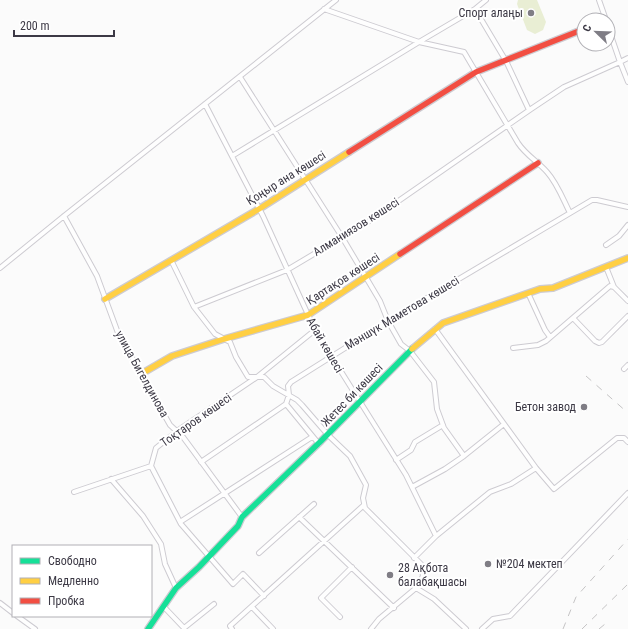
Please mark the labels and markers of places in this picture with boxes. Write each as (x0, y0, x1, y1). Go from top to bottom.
place label: Спорт алаңы (458, 6, 523, 20)
marker: Спорт алаңы (526, 8, 536, 18)
place label: Бетон завод (515, 400, 577, 414)
marker: Бетон завод (579, 402, 589, 412)
place label: №204 мектеп (496, 557, 563, 571)
marker: №204 мектеп (483, 559, 493, 569)
place label: 28 Ақбота балабақшасы (398, 561, 467, 589)
marker: 28 Ақбота балабақшасы (385, 570, 395, 580)

